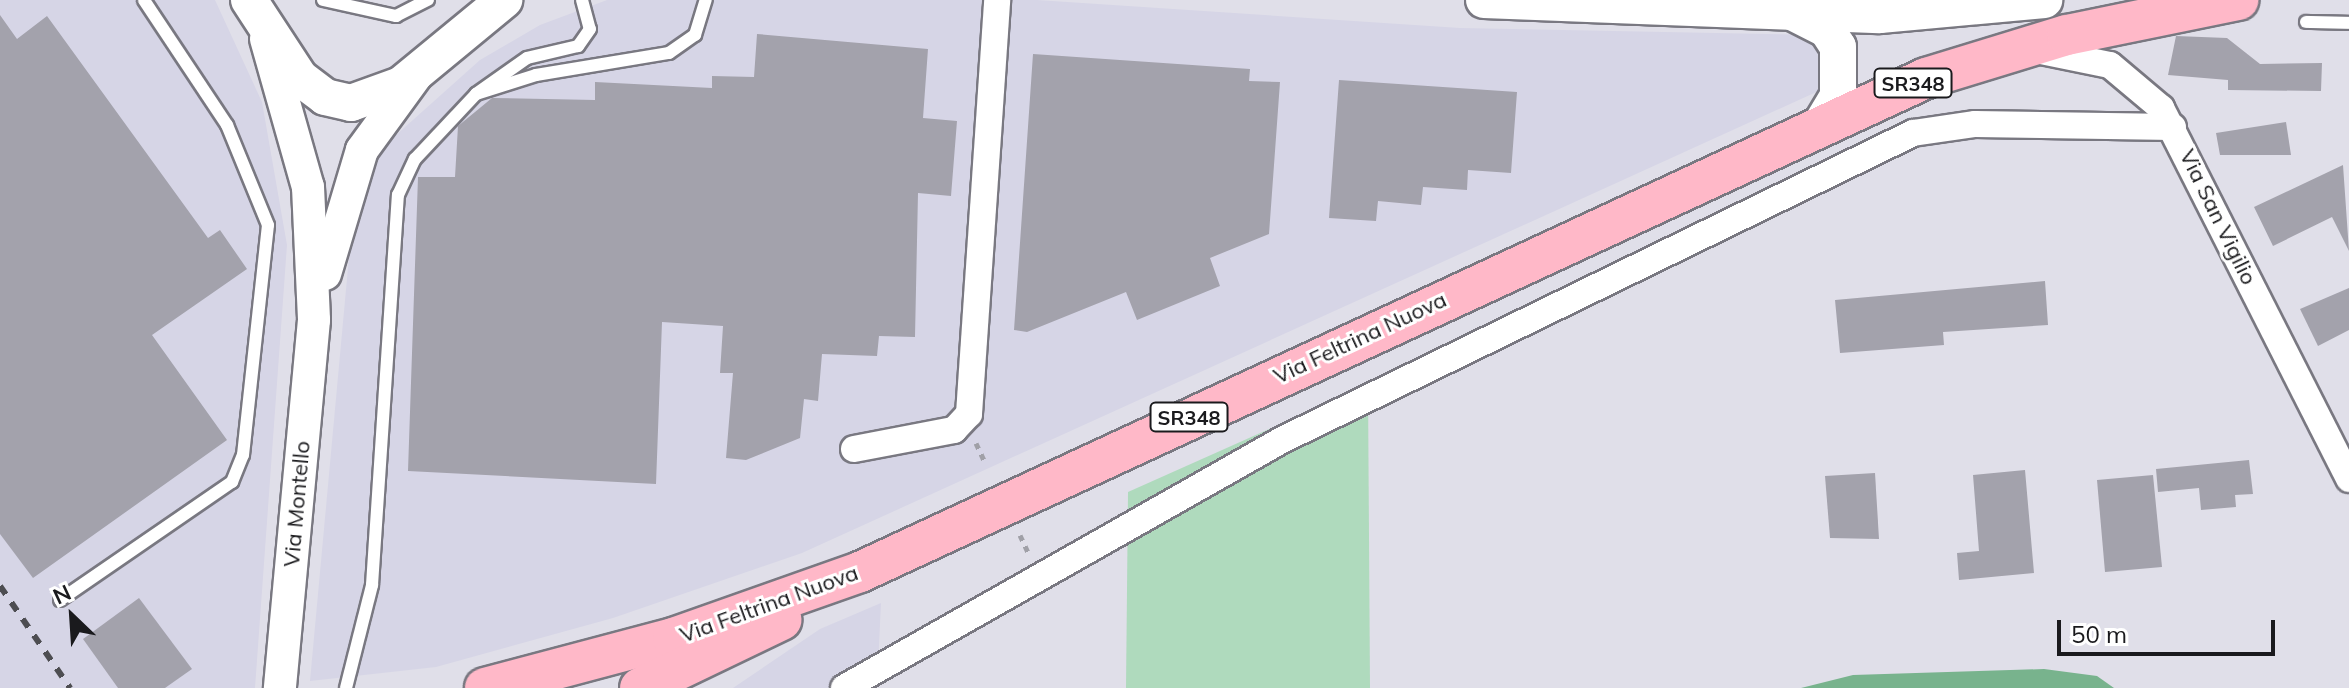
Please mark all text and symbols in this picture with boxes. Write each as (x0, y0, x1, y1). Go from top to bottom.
road number: SR348 (1873, 67, 1953, 99)
street label: Via San Vigilio (2174, 145, 2262, 289)
street label: Via Feltrina Nuova (1269, 286, 1451, 390)
road number: SR348 (1149, 401, 1229, 433)
street label: Via Montello (278, 440, 316, 568)
street label: Via Feltrina Nuova (676, 560, 862, 648)
north arrow (32, 576, 112, 656)
text: N (48, 578, 75, 610)
scale bar (2061, 604, 2279, 654)
text: 50 m (2071, 619, 2127, 649)

